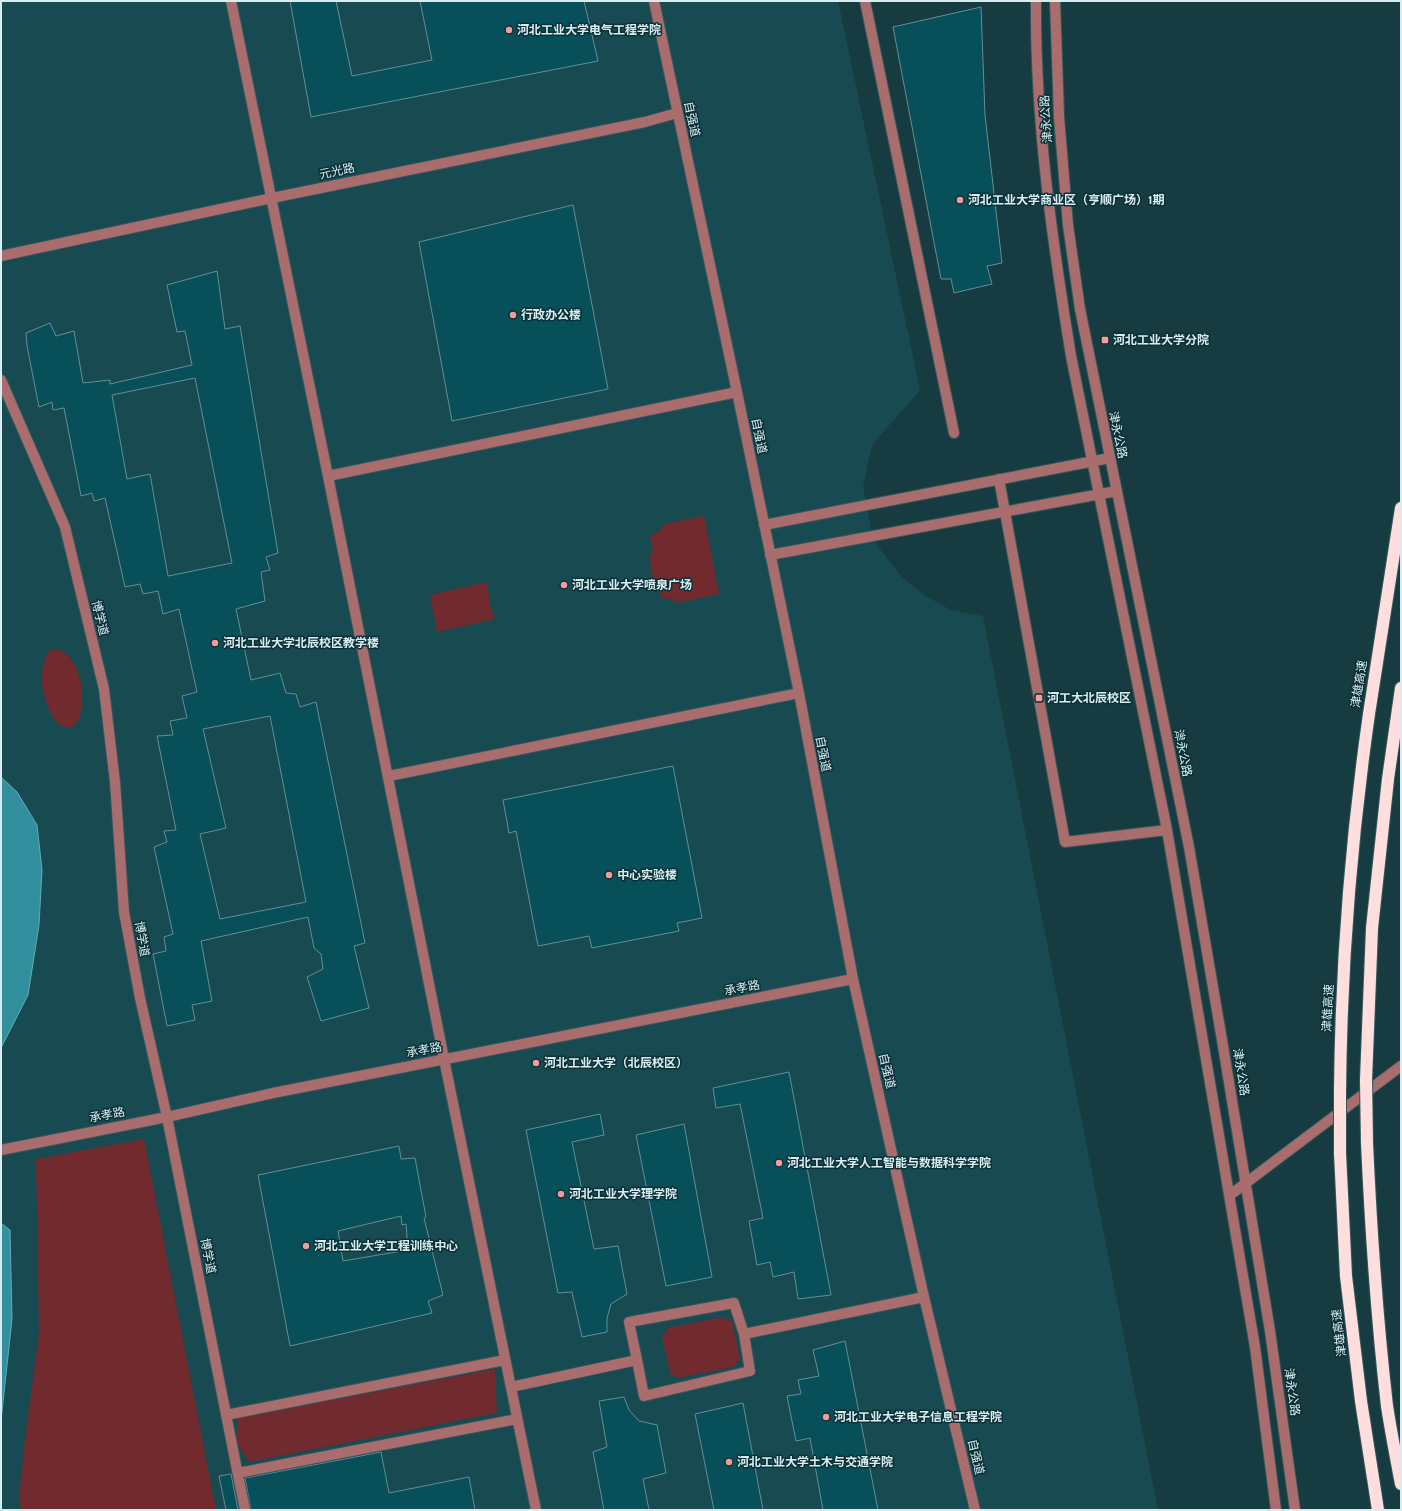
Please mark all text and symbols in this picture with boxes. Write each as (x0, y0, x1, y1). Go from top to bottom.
place label: 河北工业大学电气工程学院 (517, 22, 661, 37)
marker: 河北工业大学电气工程学院 (504, 25, 514, 35)
street label: 津永公路 (1036, 95, 1055, 144)
street label: 自强道 (681, 100, 704, 138)
street label: 元光路 (318, 159, 356, 182)
place label: 河北工业大学商业区（亨顺广场）1期 (968, 192, 1164, 207)
marker: 河北工业大学商业区（亨顺广场）1期 (955, 195, 965, 205)
place label: 行政办公楼 (521, 307, 581, 322)
marker: 行政办公楼 (508, 310, 518, 320)
place label: 河北工业大学分院 (1113, 332, 1209, 347)
marker: 河北工业大学分院 (1100, 335, 1110, 345)
street label: 津永公路 (1106, 410, 1131, 460)
street label: 自强道 (749, 417, 770, 455)
place label: 河北工业大学喷泉广场 (572, 577, 692, 592)
marker: 河北工业大学喷泉广场 (559, 580, 569, 590)
street label: 博学道 (89, 599, 112, 637)
place label: 河北工业大学北辰校区教学楼 (223, 635, 379, 650)
marker: 河北工业大学北辰校区教学楼 (210, 638, 220, 648)
street label: 津雄高速 (1347, 659, 1370, 709)
place label: 河工大北辰校区 (1047, 690, 1131, 705)
marker: 河工大北辰校区 (1034, 693, 1044, 703)
street label: 津永公路 (1172, 728, 1195, 778)
street label: 自强道 (813, 735, 834, 773)
place label: 中心实验楼 (617, 867, 677, 882)
marker: 中心实验楼 (604, 870, 614, 880)
street label: 博学道 (132, 920, 153, 958)
street label: 承孝路 (723, 977, 761, 998)
street label: 津雄高速 (1319, 984, 1336, 1032)
street label: 承孝路 (405, 1039, 443, 1060)
street label: 津永公路 (1230, 1047, 1253, 1097)
street label: 自强道 (876, 1052, 899, 1090)
place label: 河北工业大学（北辰校区） (544, 1055, 688, 1070)
marker: 河北工业大学（北辰校区） (531, 1058, 541, 1068)
street label: 承孝路 (88, 1104, 126, 1125)
place label: 河北工业大学人工智能与数据科学学院 (787, 1155, 991, 1170)
marker: 河北工业大学人工智能与数据科学学院 (774, 1158, 784, 1168)
place label: 河北工业大学理学院 (569, 1186, 677, 1201)
marker: 河北工业大学理学院 (556, 1189, 566, 1199)
street label: 博学道 (198, 1237, 219, 1275)
place label: 河北工业大学工程训练中心 (314, 1238, 458, 1253)
marker: 河北工业大学工程训练中心 (301, 1241, 311, 1251)
street label: 津雄高速 (1328, 1308, 1349, 1358)
street label: 津永公路 (1282, 1367, 1303, 1417)
place label: 河北工业大学电子信息工程学院 (834, 1409, 1002, 1424)
marker: 河北工业大学电子信息工程学院 (821, 1412, 831, 1422)
street label: 自强道 (965, 1438, 988, 1476)
place label: 河北工业大学土木与交通学院 (737, 1454, 893, 1469)
marker: 河北工业大学土木与交通学院 (724, 1457, 734, 1467)

